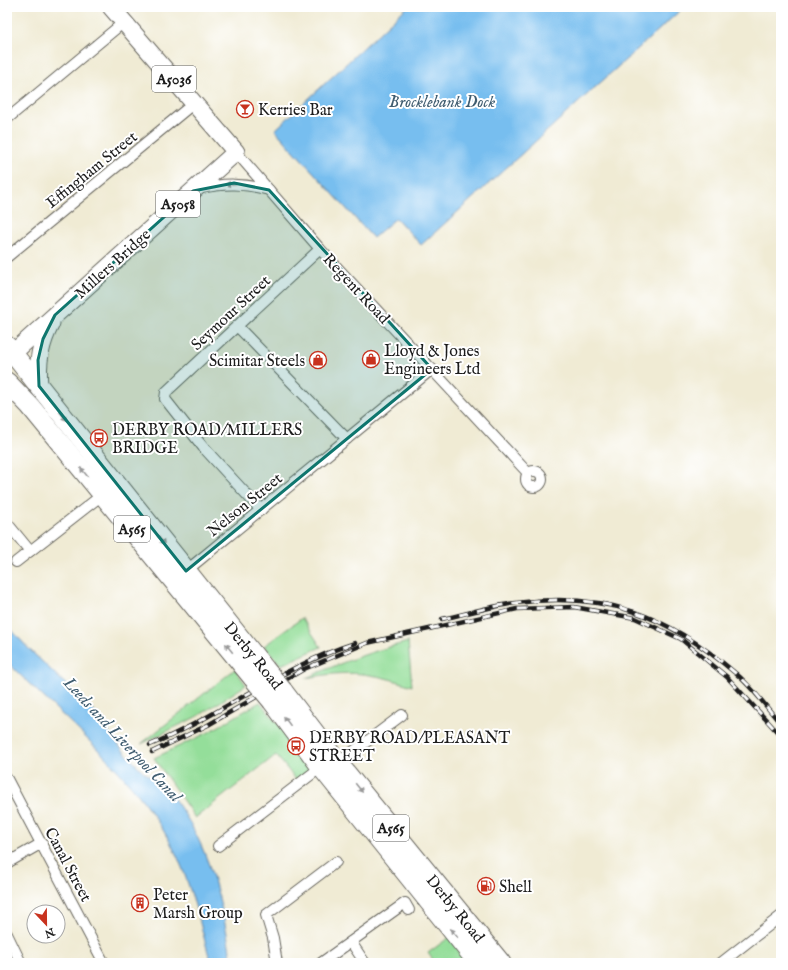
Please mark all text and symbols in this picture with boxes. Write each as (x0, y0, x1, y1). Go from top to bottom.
road number: A5036 (152, 66, 196, 92)
water label: Brocklebank Dock (389, 92, 496, 113)
bar icon: Kerries Bar (235, 99, 255, 119)
place label: Kerries Bar (258, 101, 333, 121)
street label: Effingham Street (43, 127, 142, 214)
one-way arrow (224, 181, 237, 187)
road number: A5058 (156, 191, 200, 217)
street label: Millers Bridge (71, 225, 156, 304)
street label: Regent Road (318, 250, 394, 329)
street label: Seymour Street (187, 271, 276, 355)
place label: Lloyd & Jones Engineers Ltd (384, 342, 481, 380)
shop icon: Lloyd & Jones Engineers Ltd (361, 349, 381, 369)
shop icon: Scimitar Steels (308, 350, 328, 370)
place label: Scimitar Steels (209, 352, 305, 372)
one-way arrow (59, 411, 67, 422)
place label: DERBY ROAD/MILLERS BRIDGE (112, 421, 302, 459)
bus stop icon: DERBY ROAD/MILLERS BRIDGE (89, 428, 109, 448)
one-way arrow (79, 467, 88, 478)
street label: Nelson Street (204, 469, 287, 542)
road number: A565 (114, 516, 150, 542)
one-way arrow (157, 535, 166, 546)
street label: Derby Road (219, 618, 286, 695)
one-way arrow (224, 643, 233, 654)
water label: Leeds and Liverpool Canal (58, 672, 187, 809)
one-way arrow (282, 715, 291, 726)
place label: DERBY ROAD/PLEASANT STREET (309, 729, 511, 767)
bus stop icon: DERBY ROAD/PLEASANT STREET (286, 736, 306, 756)
one-way arrow (355, 783, 363, 794)
road number: A565 (373, 815, 409, 841)
street label: Canal Street (39, 824, 95, 906)
street label: Derby Road (421, 871, 488, 948)
fuel station icon: Shell (476, 876, 496, 896)
place label: Shell (499, 878, 532, 898)
place label: Peter Marsh Group (153, 886, 243, 924)
building icon: Peter Marsh Group (130, 893, 150, 913)
north arrow (26, 904, 66, 944)
text: N (42, 924, 57, 941)
one-way arrow (449, 927, 458, 938)

